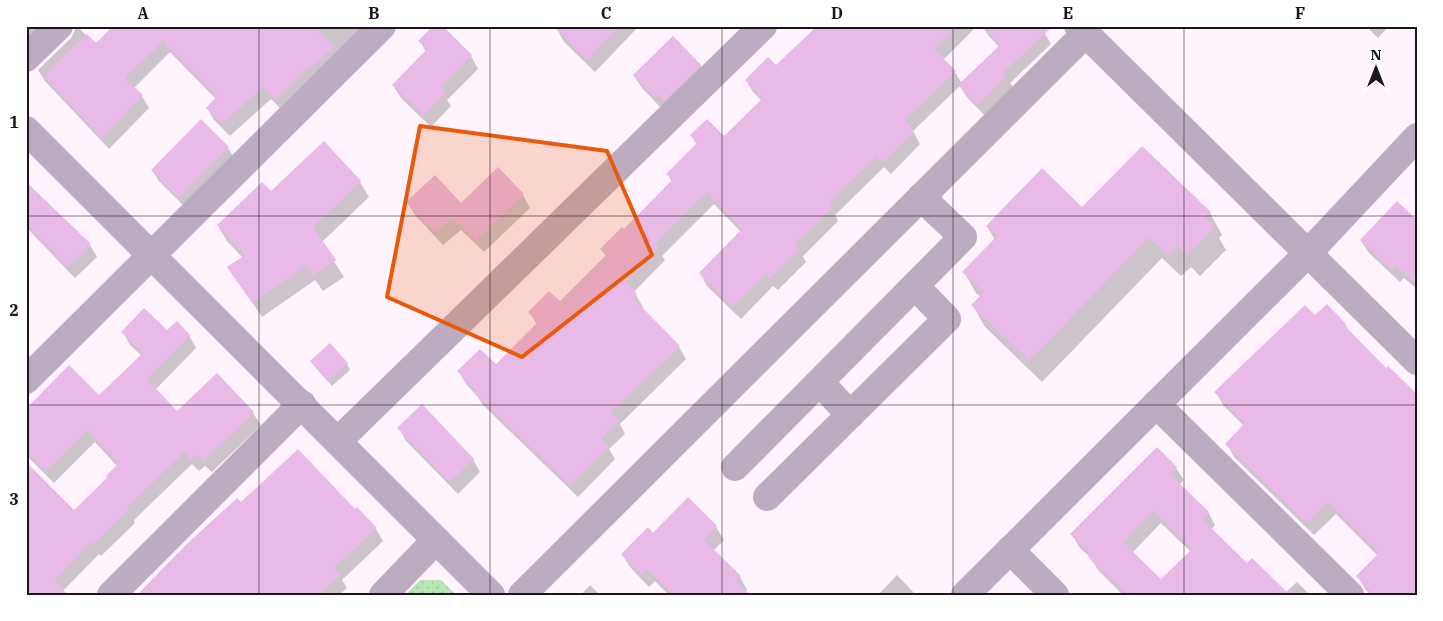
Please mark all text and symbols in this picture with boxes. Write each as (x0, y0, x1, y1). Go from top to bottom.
text: A (137, 3, 149, 23)
text: B (368, 3, 380, 23)
text: C (601, 3, 611, 23)
text: D (831, 3, 843, 23)
text: E (1063, 3, 1073, 23)
text: F (1295, 3, 1305, 23)
north arrow (1350, 42, 1400, 92)
text: N (1370, 46, 1382, 64)
text: 1 (9, 112, 19, 132)
text: 2 (9, 300, 19, 320)
text: 3 (9, 489, 19, 509)

